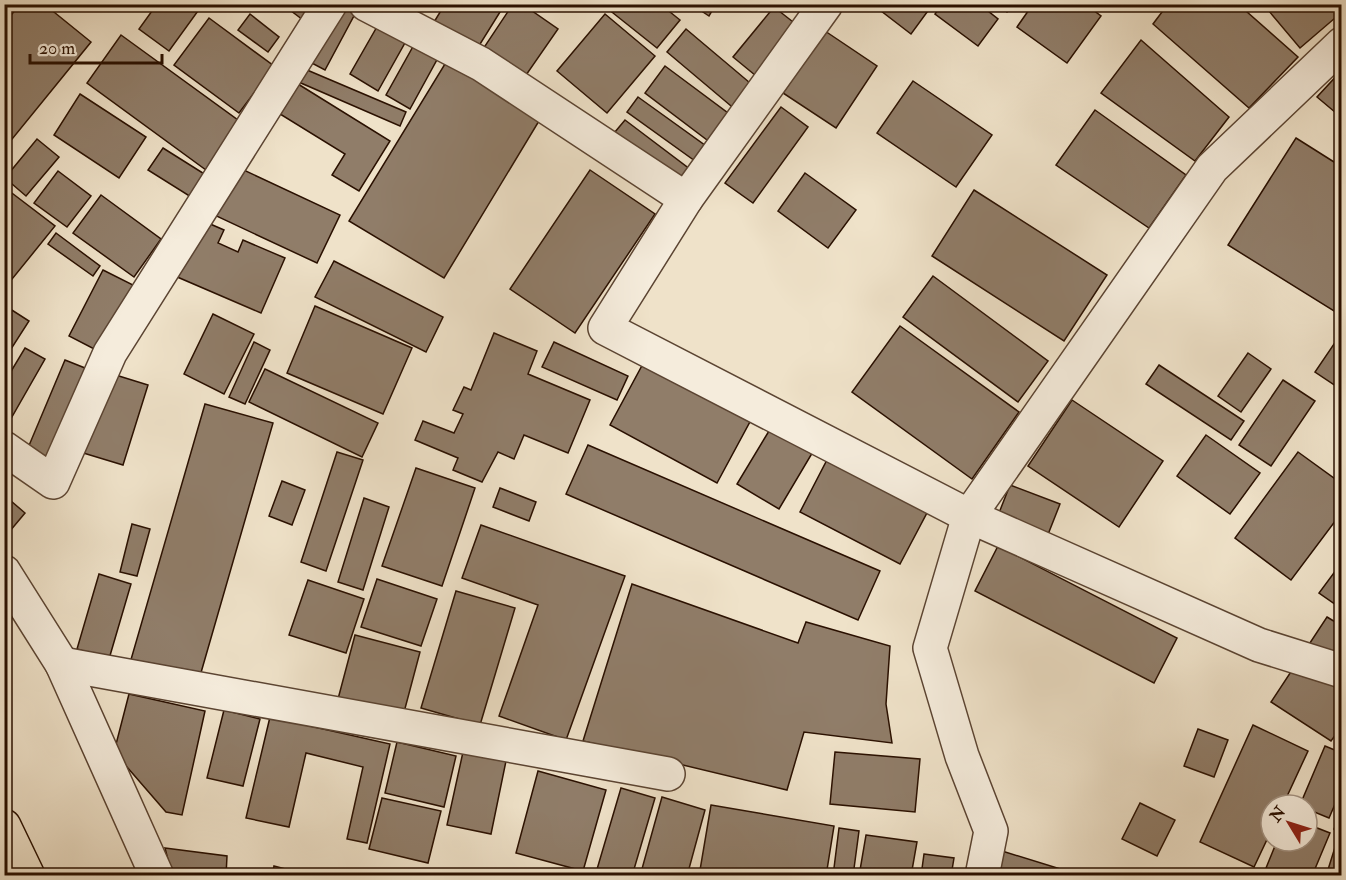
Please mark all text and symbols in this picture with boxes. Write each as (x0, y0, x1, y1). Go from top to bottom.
scale bar (30, 27, 162, 65)
text: 20 m (39, 37, 75, 60)
north arrow (1259, 793, 1319, 853)
text: N (1265, 802, 1291, 827)

